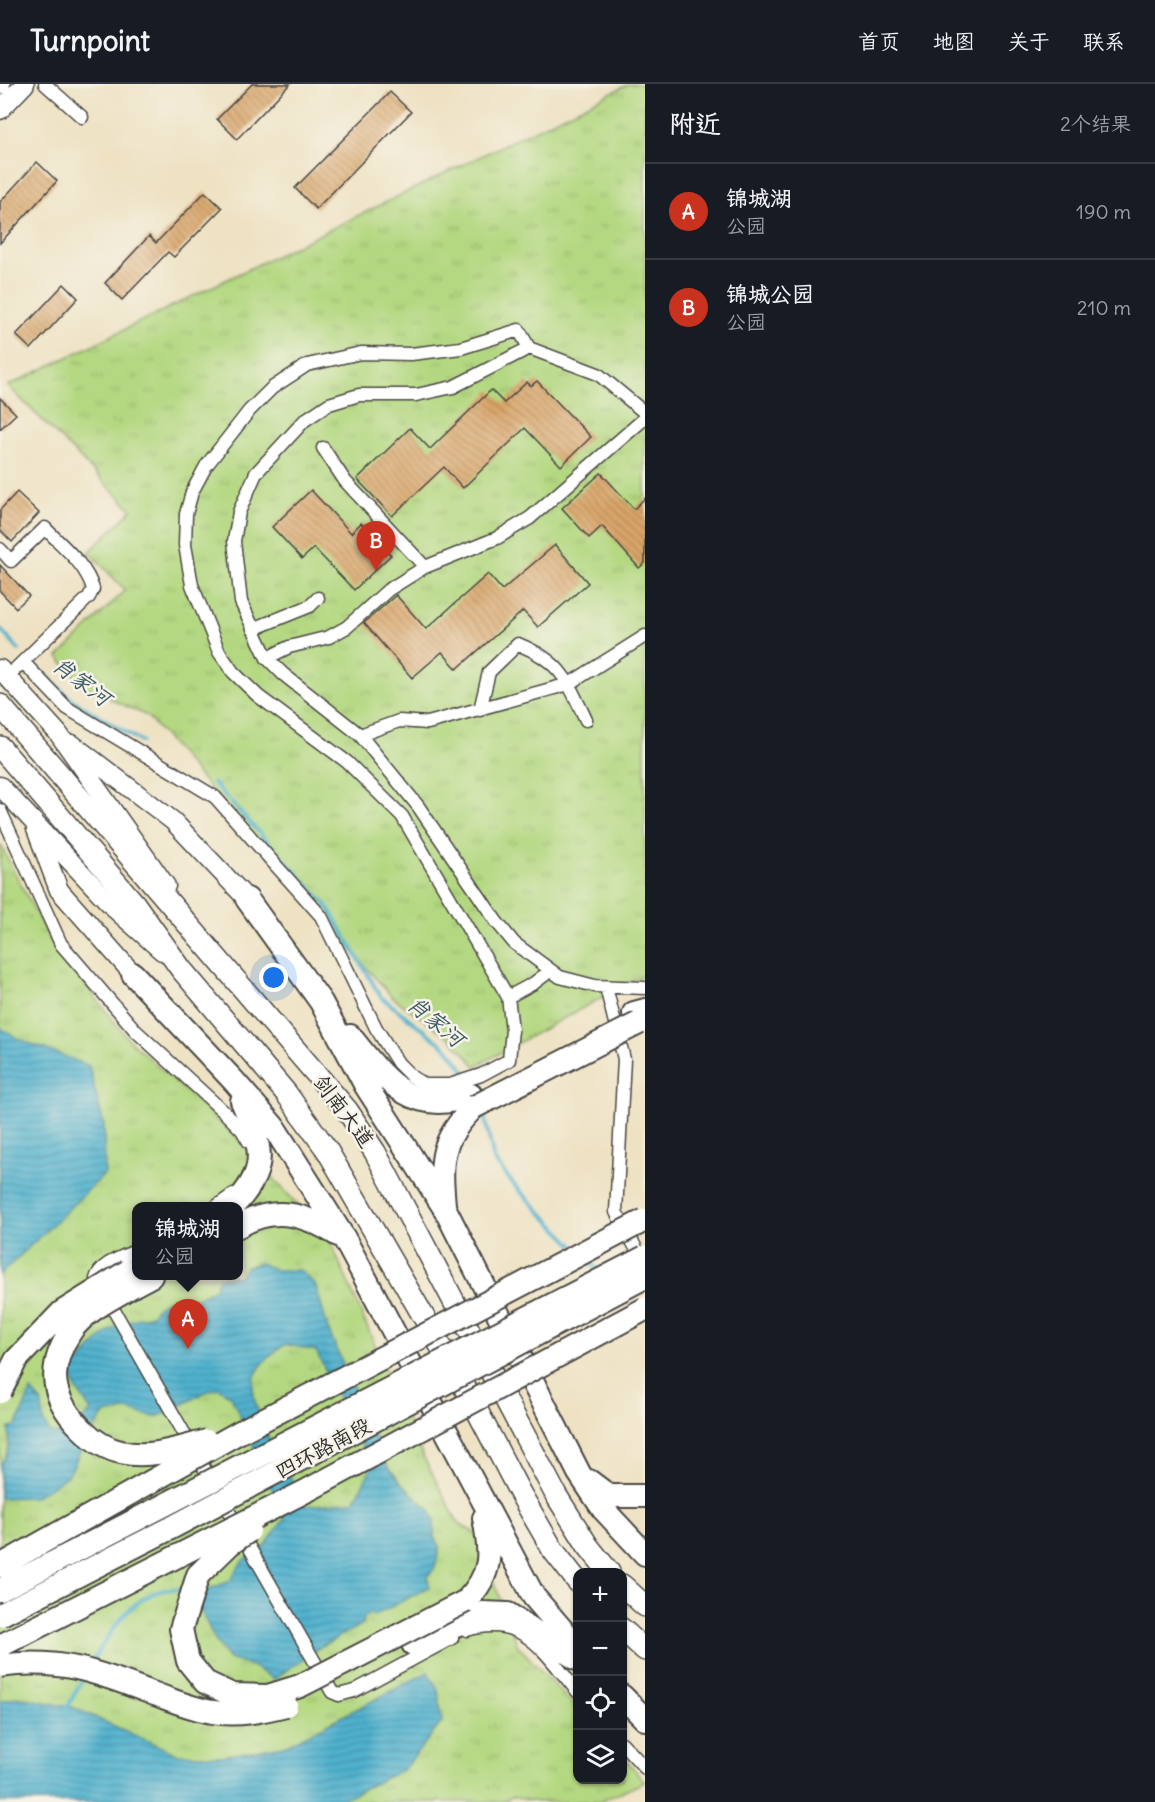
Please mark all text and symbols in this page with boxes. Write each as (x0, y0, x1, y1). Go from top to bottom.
text: Turnpoint (30, 23, 150, 59)
text: 首页 (858, 28, 900, 55)
text: 地图 (933, 28, 975, 55)
text: 关于 (1008, 28, 1050, 55)
text: 联系 (1083, 28, 1125, 55)
text: 附近 (669, 107, 721, 140)
text: 2个结果 (1060, 111, 1131, 136)
text: 锦城湖 (726, 184, 792, 212)
text: A (682, 199, 695, 224)
text: 190 m (1076, 199, 1131, 224)
text: 公园 (726, 213, 766, 238)
text: 锦城公园 (726, 280, 814, 308)
text: B (682, 295, 695, 320)
text: 210 m (1077, 295, 1131, 320)
text: 公园 (726, 309, 766, 334)
pin: B (356, 522, 395, 571)
water label: 肖家河 (47, 650, 119, 714)
your location (259, 963, 288, 992)
water label: 肖家河 (402, 989, 473, 1055)
street label: 剑南大道 (308, 1069, 380, 1153)
popup (132, 1202, 243, 1280)
text: 锦城湖 (154, 1214, 221, 1242)
text: 公园 (154, 1243, 194, 1268)
pin: A (168, 1300, 207, 1349)
street label: 四环路南段 (270, 1411, 376, 1485)
map controls (573, 1568, 627, 1784)
button: + (573, 1568, 627, 1622)
button: − (573, 1622, 627, 1676)
button: locate (573, 1676, 627, 1730)
button: layers (573, 1730, 627, 1784)

